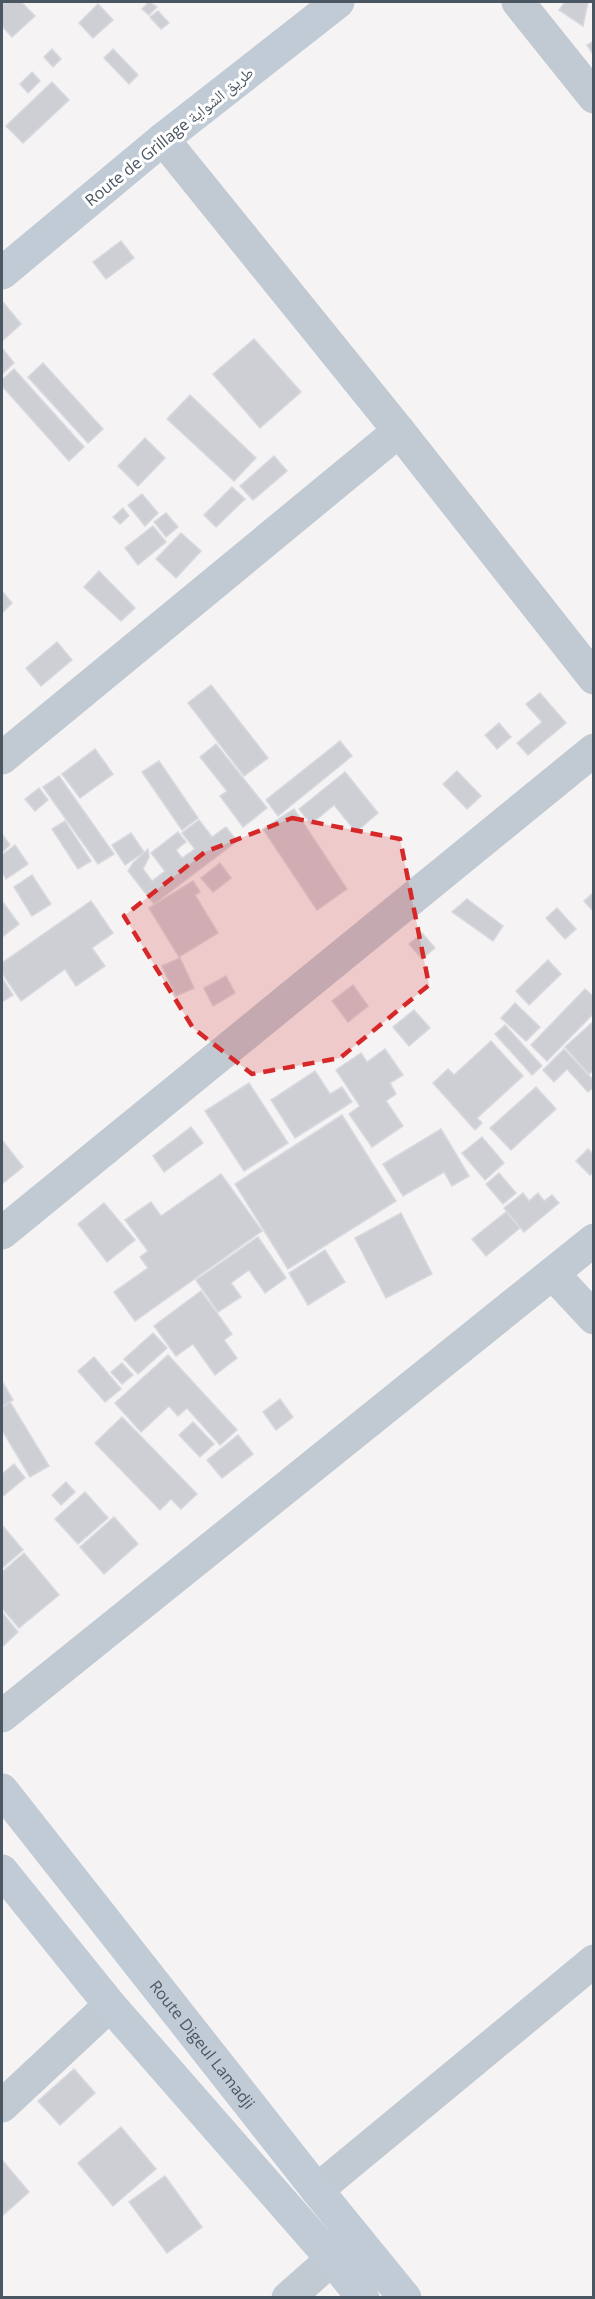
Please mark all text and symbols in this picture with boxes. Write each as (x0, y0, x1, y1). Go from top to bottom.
street label: Route de Grillage طريق الشواية (80, 61, 258, 211)
street label: Route Digeul Lamadji (145, 1976, 260, 2114)

